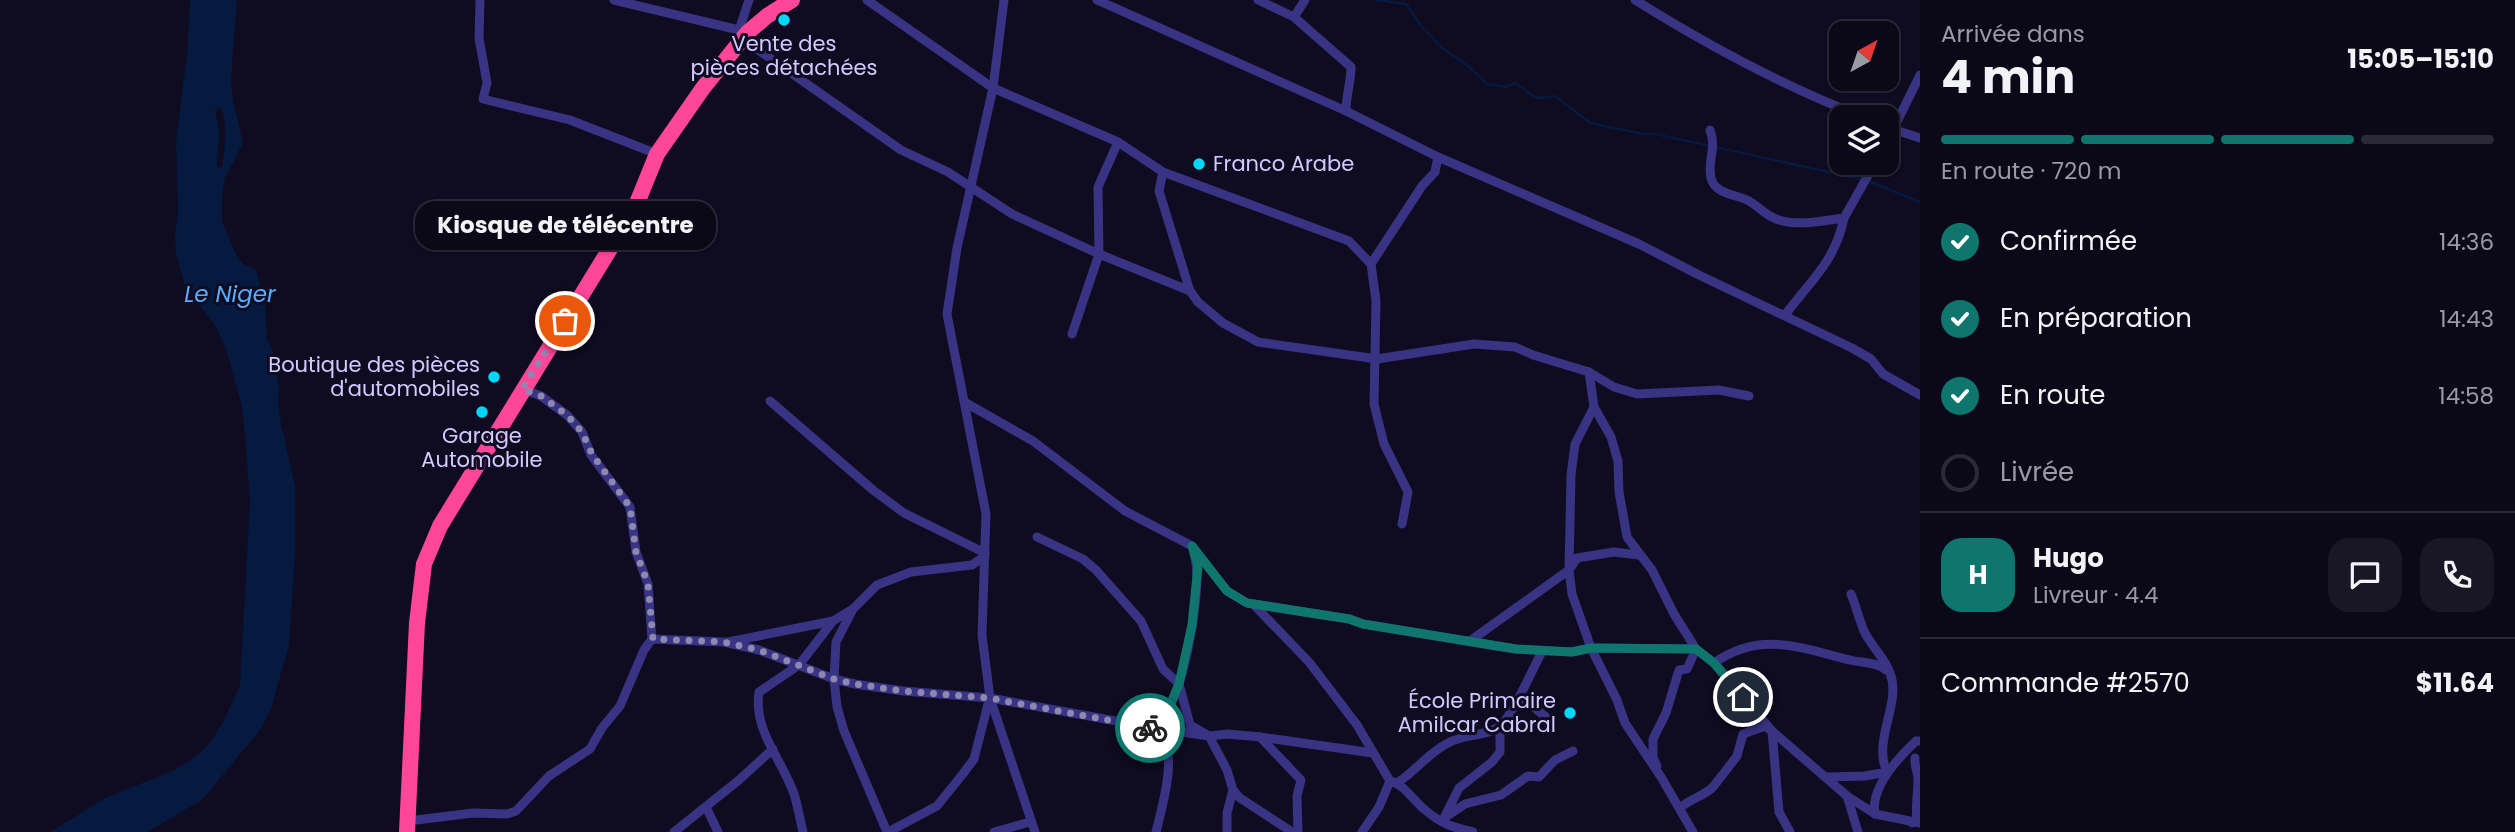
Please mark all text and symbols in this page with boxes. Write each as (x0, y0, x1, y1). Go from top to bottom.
marker: Vente des pièces détachées (776, 12, 792, 28)
text: Arrivée dans (1941, 18, 2085, 50)
north arrow (1829, 21, 1899, 91)
map controls (1829, 21, 1899, 175)
place label: Vente des pièces détachées (691, 29, 877, 82)
text: 15:05–15:10 (2347, 41, 2494, 77)
text: 4 min (1941, 45, 2075, 109)
button: layers (1829, 105, 1899, 175)
place label: Franco Arabe (1213, 149, 1354, 178)
text: En route · 720 m (1941, 155, 2122, 187)
marker: Franco Arabe (1191, 156, 1207, 172)
callout: Kiosque de télécentre (414, 202, 716, 251)
text: Kiosque de télécentre (437, 209, 694, 241)
icon: check (1941, 223, 1979, 261)
text: Confirmée (2000, 223, 2137, 259)
text: 14:36 (2439, 226, 2494, 258)
water label: Le Niger (184, 278, 277, 310)
pin (535, 291, 595, 351)
icon: check (1941, 300, 1979, 338)
text: En préparation (2000, 300, 2192, 336)
icon: bag (546, 302, 584, 340)
text: 14:43 (2439, 303, 2494, 335)
place label: Boutique des pièces d'automobiles (268, 350, 480, 403)
marker: Boutique des pièces d'automobiles (486, 369, 502, 385)
icon: check (1941, 377, 1979, 415)
text: En route (2000, 377, 2105, 413)
text: 14:58 (2438, 380, 2494, 412)
marker: Garage Automobile (474, 404, 490, 420)
place label: Garage Automobile (421, 421, 543, 474)
text: Livrée (2000, 454, 2074, 490)
button: chat (2328, 538, 2402, 612)
button: phone (2420, 538, 2494, 612)
text: Hugo (2033, 540, 2104, 576)
text: H (1968, 557, 1988, 593)
text: Livreur · 4.4 (2033, 579, 2159, 611)
text: Commande #2570 (1941, 665, 2190, 701)
text: $11.64 (2416, 665, 2494, 701)
pin (1713, 667, 1773, 727)
icon: home (1724, 678, 1762, 716)
place label: École Primaire Amilcar Cabral (1398, 686, 1556, 739)
courier (1115, 693, 1185, 763)
marker: École Primaire Amilcar Cabral (1562, 705, 1578, 721)
icon: bike (1131, 709, 1169, 747)

